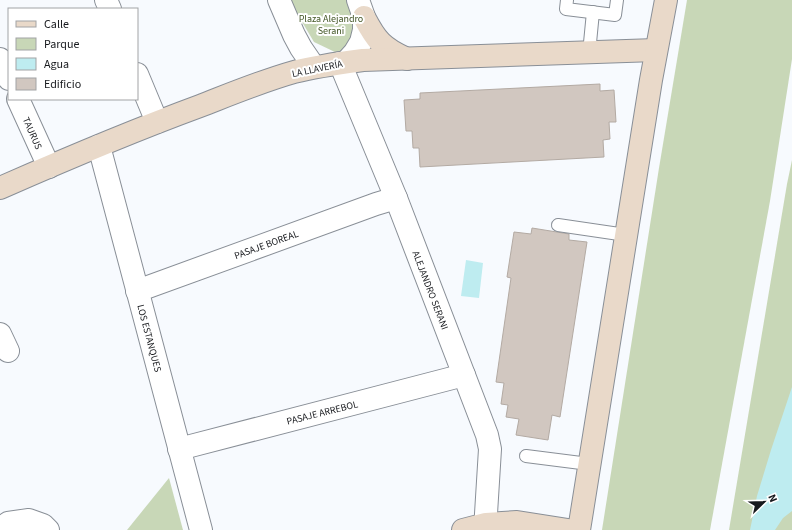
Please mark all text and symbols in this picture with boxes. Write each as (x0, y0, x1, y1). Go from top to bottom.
legend (8, 8, 138, 100)
park label: Plaza Alejandro Serani (299, 12, 363, 38)
text: Calle (44, 16, 69, 33)
text: Parque (44, 36, 80, 53)
text: Agua (44, 56, 69, 73)
street label: LA LLAVERÍA (291, 57, 344, 81)
text: Edificio (44, 76, 81, 93)
street label: TAURUS (19, 115, 45, 152)
street label: PASAJE BOREAL (232, 227, 300, 263)
street label: ALEJANDRO SERANI (409, 249, 452, 332)
street label: LOS ESTANQUES (133, 303, 165, 374)
street label: PASAJE ARREBOL (285, 397, 359, 429)
north arrow (744, 482, 784, 522)
text: N (764, 492, 781, 505)

